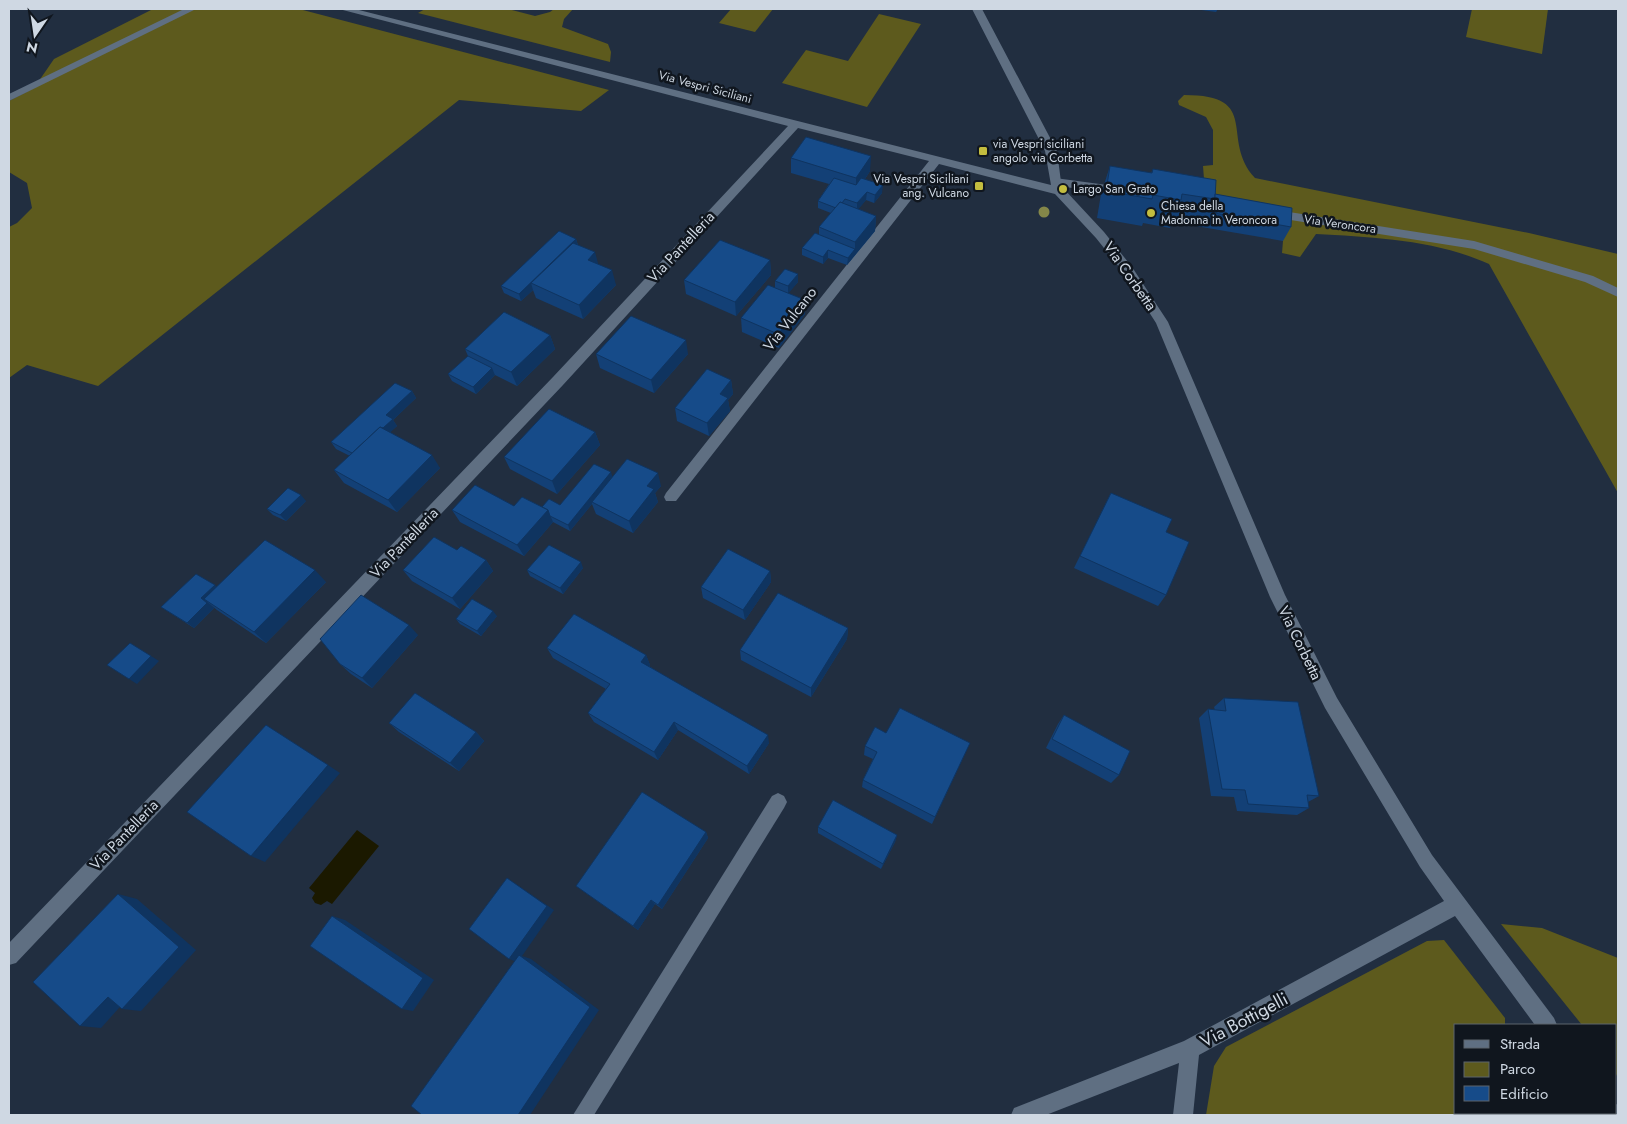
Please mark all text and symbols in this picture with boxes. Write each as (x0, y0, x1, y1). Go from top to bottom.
north arrow (10, 10, 60, 60)
text: N (24, 37, 40, 59)
street label: Via Vespri Siciliani (656, 66, 754, 108)
place label: via Vespri siciliani angolo via Corbetta (993, 135, 1093, 167)
marker: via Vespri siciliani angolo via Corbetta (977, 145, 989, 157)
place label: Via Vespri Siciliani ang. Vulcano (873, 170, 969, 202)
marker: Via Vespri Siciliani ang. Vulcano (973, 180, 985, 192)
place label: Largo San Grato (1073, 180, 1156, 198)
marker: Largo San Grato (1057, 183, 1069, 195)
place label: Chiesa della Madonna in Veroncora (1161, 197, 1277, 229)
street label: Via Pantelleria (642, 206, 720, 288)
marker: Chiesa della Madonna in Veroncora (1145, 207, 1157, 219)
street label: Via Veroncora (1303, 210, 1377, 238)
street label: Via Corbetta (1098, 237, 1162, 315)
street label: Via Vulcano (758, 282, 822, 356)
street label: Via Pantelleria (365, 503, 443, 583)
street label: Via Corbetta (1273, 602, 1327, 684)
street label: Via Pantelleria (85, 795, 163, 875)
street label: Via Bottigelli (1195, 986, 1293, 1054)
legend (1454, 1024, 1617, 1114)
text: Strada (1500, 1033, 1540, 1055)
text: Parco (1500, 1058, 1535, 1080)
text: Edificio (1500, 1083, 1548, 1105)

